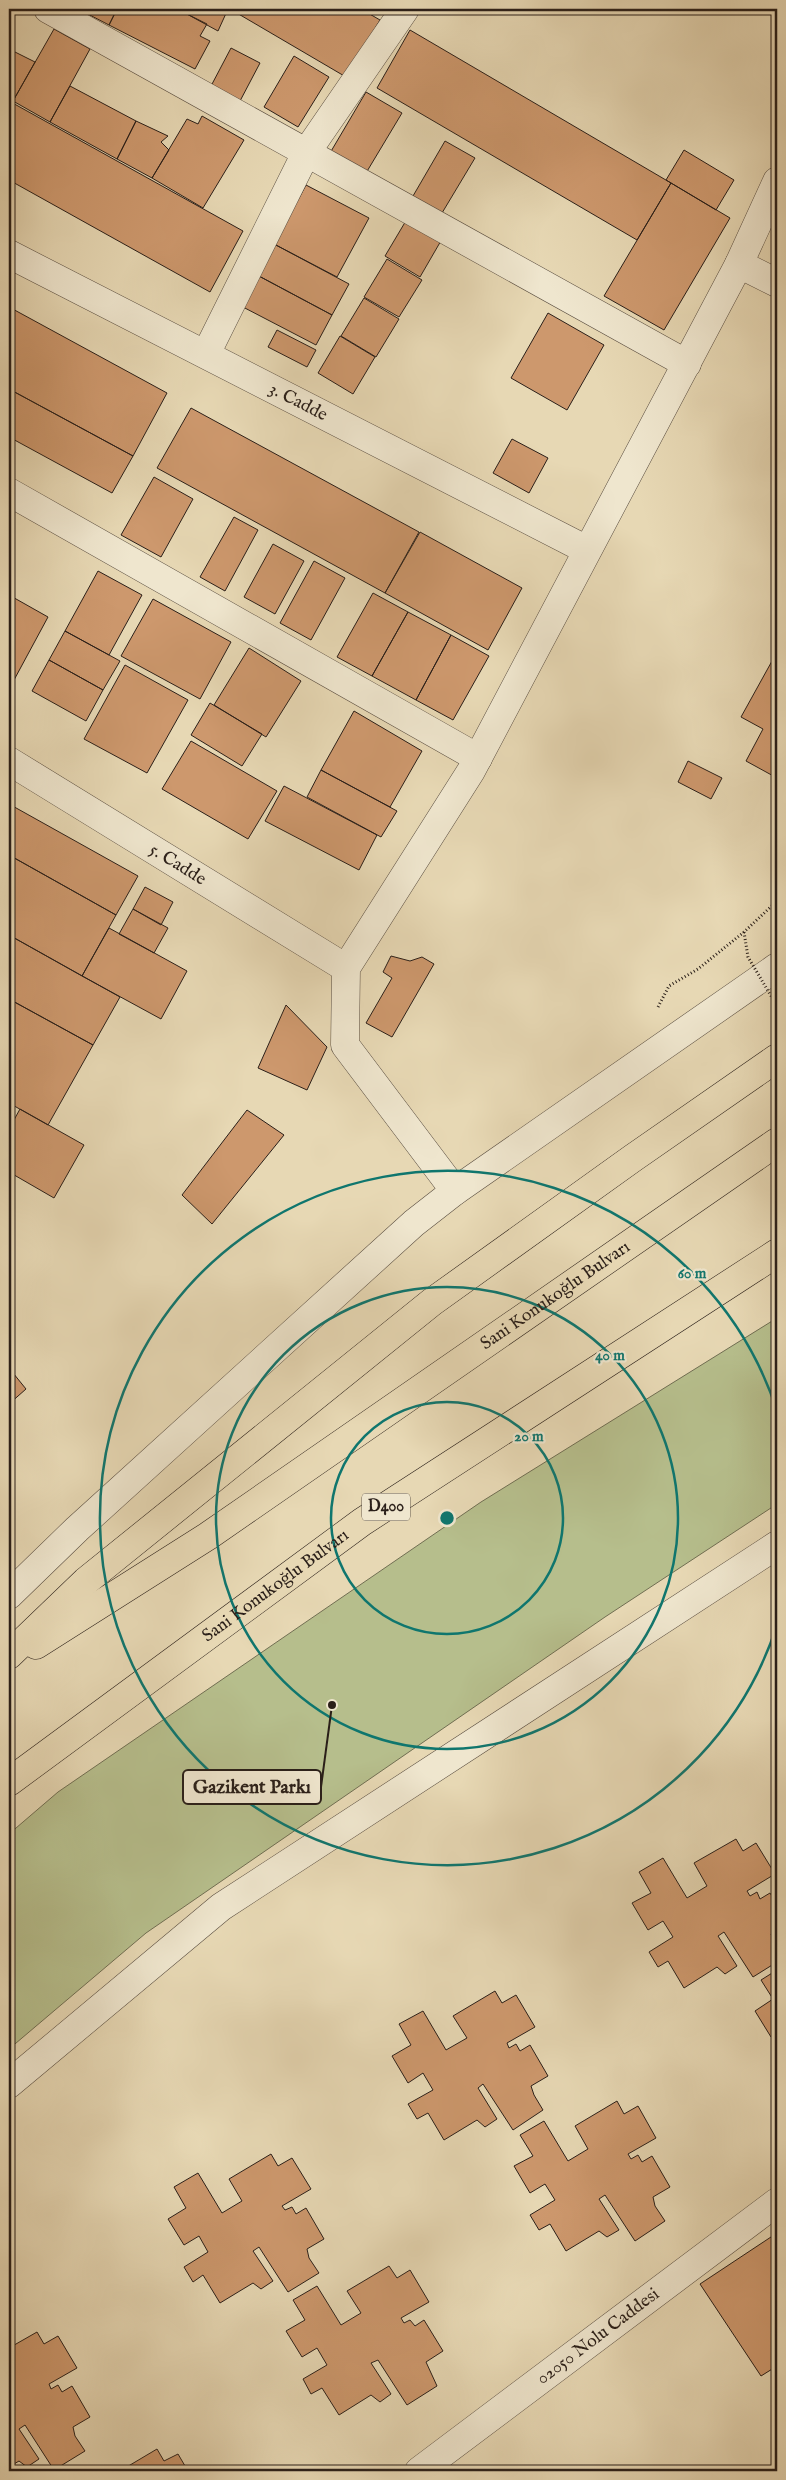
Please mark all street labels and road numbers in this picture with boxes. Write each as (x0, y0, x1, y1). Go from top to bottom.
street label: 3. Cadde (265, 378, 331, 427)
street label: 5. Cadde (145, 838, 210, 891)
street label: Sani Konukoğlu Bulvarı (476, 1236, 635, 1355)
road number: D400 (362, 1494, 410, 1520)
street label: Sani Konukoğlu Bulvarı (197, 1524, 354, 1647)
street label: 02050 Nolu Caddesi (532, 2283, 664, 2390)

